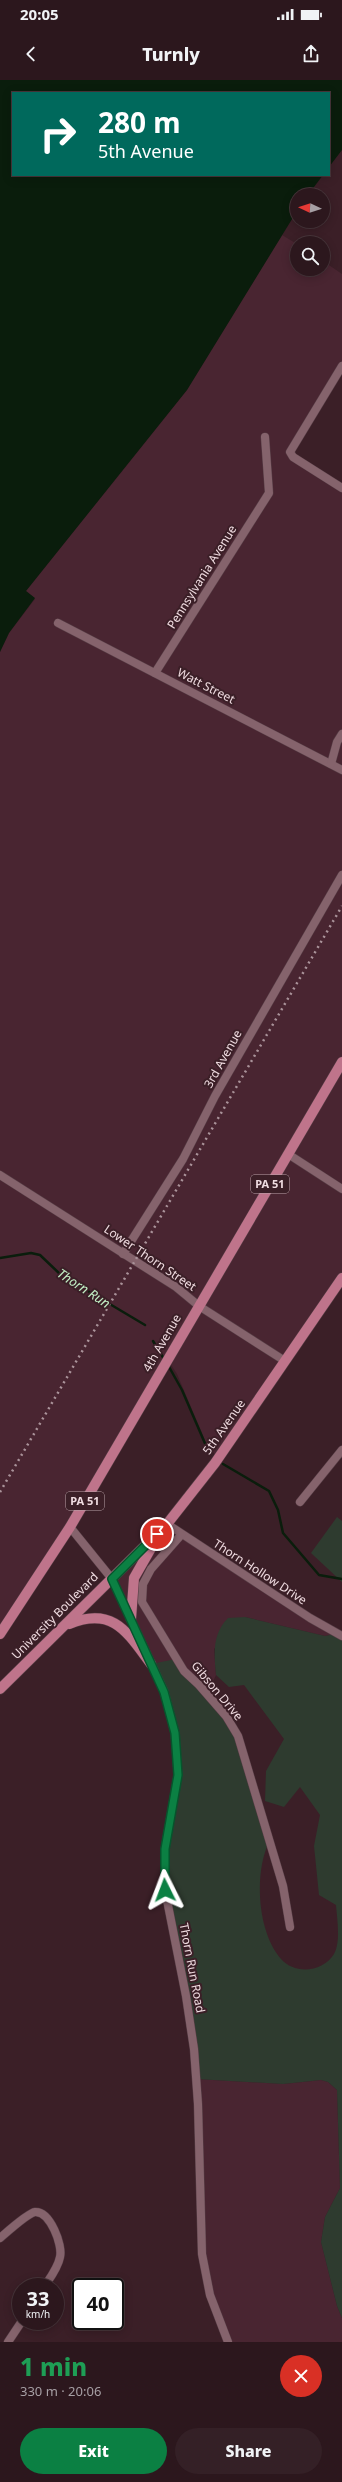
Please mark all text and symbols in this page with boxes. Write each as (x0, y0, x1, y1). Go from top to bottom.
text: 20:05 (20, 4, 59, 24)
text: Turnly (142, 42, 200, 66)
icon: back (20, 43, 42, 65)
icon: share (300, 43, 322, 65)
text: 280 m (98, 103, 181, 141)
icon: right (32, 108, 84, 160)
text: 5th Avenue (98, 139, 194, 163)
north arrow (290, 188, 330, 228)
map controls (290, 188, 330, 276)
button: search (290, 236, 330, 276)
street label: Pennsylvania Avenue (163, 522, 240, 632)
street label: Watt Street (174, 664, 239, 708)
street label: 3rd Avenue (200, 1026, 246, 1091)
road number: PA 51 (251, 1175, 289, 1193)
street label: Lower Thorn Street (101, 1220, 200, 1295)
water label: Thorn Run (54, 1264, 114, 1312)
street label: 4th Avenue (138, 1311, 185, 1375)
street label: 5th Avenue (198, 1395, 249, 1458)
road number: PA 51 (66, 1492, 104, 1510)
pin (140, 1517, 174, 1551)
icon: arrive (146, 1523, 168, 1545)
street label: Thorn Hollow Drive (210, 1535, 311, 1608)
street label: University Boulevard (7, 1568, 102, 1663)
street label: Gibson Drive (188, 1657, 247, 1724)
position arrow (144, 1869, 186, 1911)
street label: Thorn Run Road (175, 1922, 210, 2014)
speed limit sign: 40 (72, 2278, 124, 2330)
text: 33 (27, 2285, 49, 2312)
text: km/h (26, 2307, 50, 2321)
text: 1 min (20, 2350, 87, 2383)
button: close (280, 2355, 322, 2397)
text: 330 m · 20:06 (20, 2382, 101, 2400)
button: Exit (20, 2428, 167, 2474)
button: Share (175, 2428, 322, 2474)

